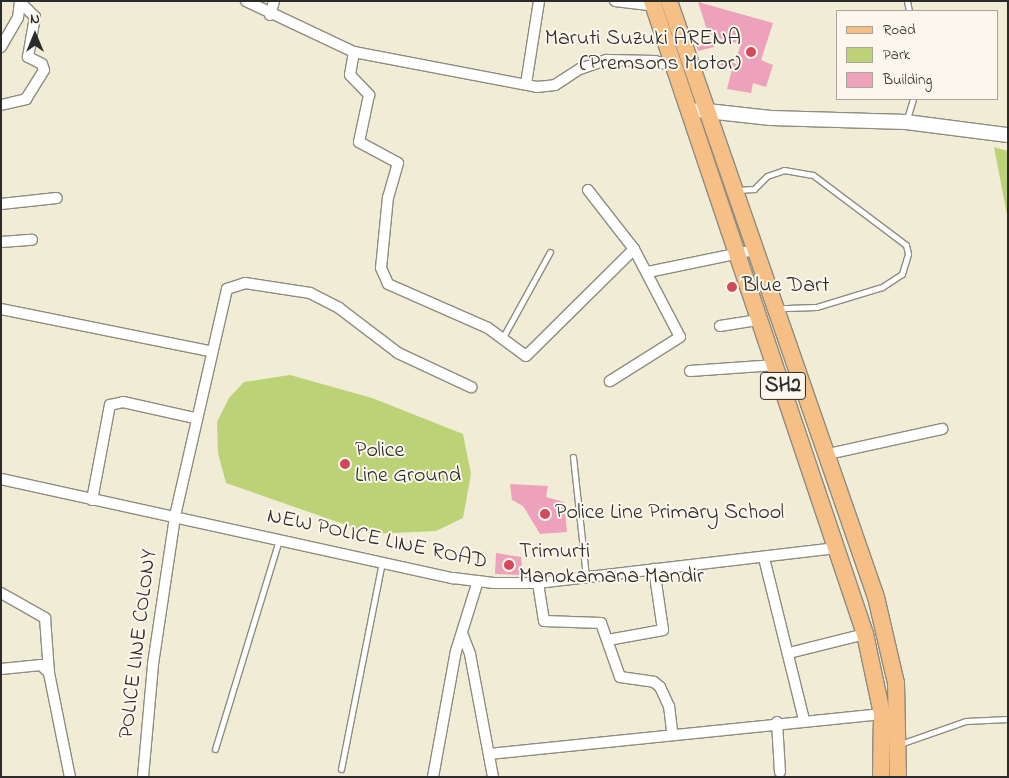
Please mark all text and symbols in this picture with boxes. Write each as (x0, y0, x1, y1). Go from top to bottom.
text: N (30, 9, 40, 30)
north arrow (10, 10, 60, 60)
legend (836, 10, 999, 100)
text: Road (883, 19, 916, 41)
place label: Maruti Suzuki ARENA (Premsons Motor) (545, 26, 741, 78)
text: Park (883, 44, 910, 66)
marker: Maruti Suzuki ARENA (Premsons Motor) (745, 46, 757, 58)
text: Building (883, 69, 932, 91)
place label: Blue Dart (742, 274, 829, 300)
marker: Blue Dart (726, 281, 738, 293)
road number: SH2 (759, 368, 807, 404)
place label: Police Line Ground (355, 438, 461, 490)
marker: Police Line Ground (339, 458, 351, 470)
place label: Police Line Primary School (555, 501, 784, 527)
street label: NEW POLICE LINE ROAD (265, 504, 489, 576)
marker: Police Line Primary School (539, 508, 551, 520)
place label: Trimurti Manokamana Mandir (519, 539, 704, 590)
street label: POLICE LINE COLONY (114, 548, 164, 740)
marker: Trimurti Manokamana Mandir (503, 559, 515, 571)

